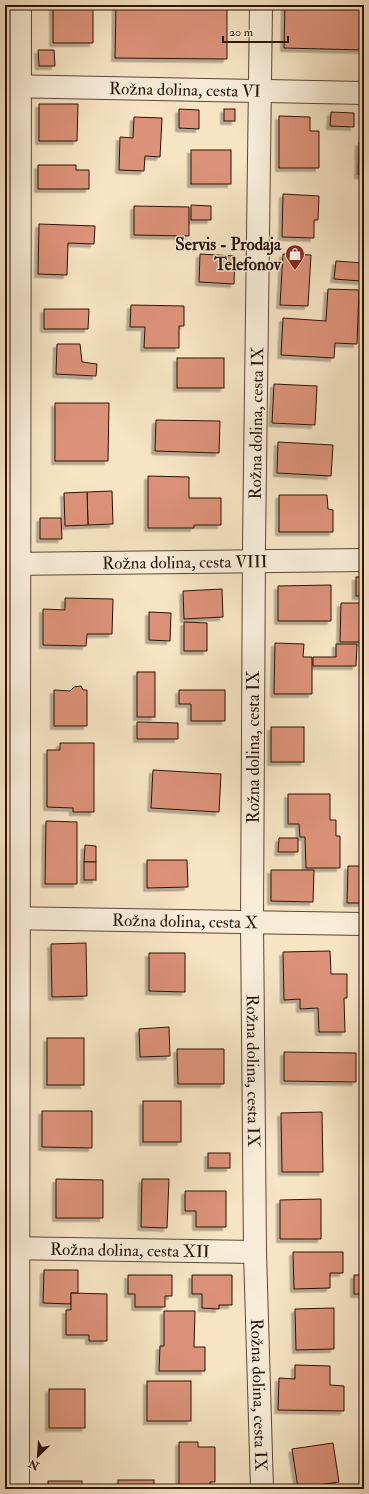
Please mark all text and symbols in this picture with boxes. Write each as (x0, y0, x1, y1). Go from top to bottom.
scale bar (223, 18, 288, 44)
text: 20 m (229, 25, 254, 40)
street label: Rožna dolina, cesta VI (109, 78, 261, 102)
place label: Servis - Prodaja Telefonov (175, 234, 282, 275)
shop icon: Servis - Prodaja Telefonov (284, 243, 306, 271)
street label: Rožna dolina, cesta IX (245, 346, 268, 500)
street label: Rožna dolina, cesta VIII (102, 551, 268, 574)
street label: Rožna dolina, cesta IX (243, 671, 264, 823)
street label: Rožna dolina, cesta X (112, 910, 258, 933)
street label: Rožna dolina, cesta IX (242, 994, 264, 1147)
street label: Rožna dolina, cesta XII (50, 1239, 210, 1262)
street label: Rožna dolina, cesta IX (246, 1318, 271, 1472)
north arrow (18, 1436, 58, 1476)
text: N (26, 1456, 42, 1473)

